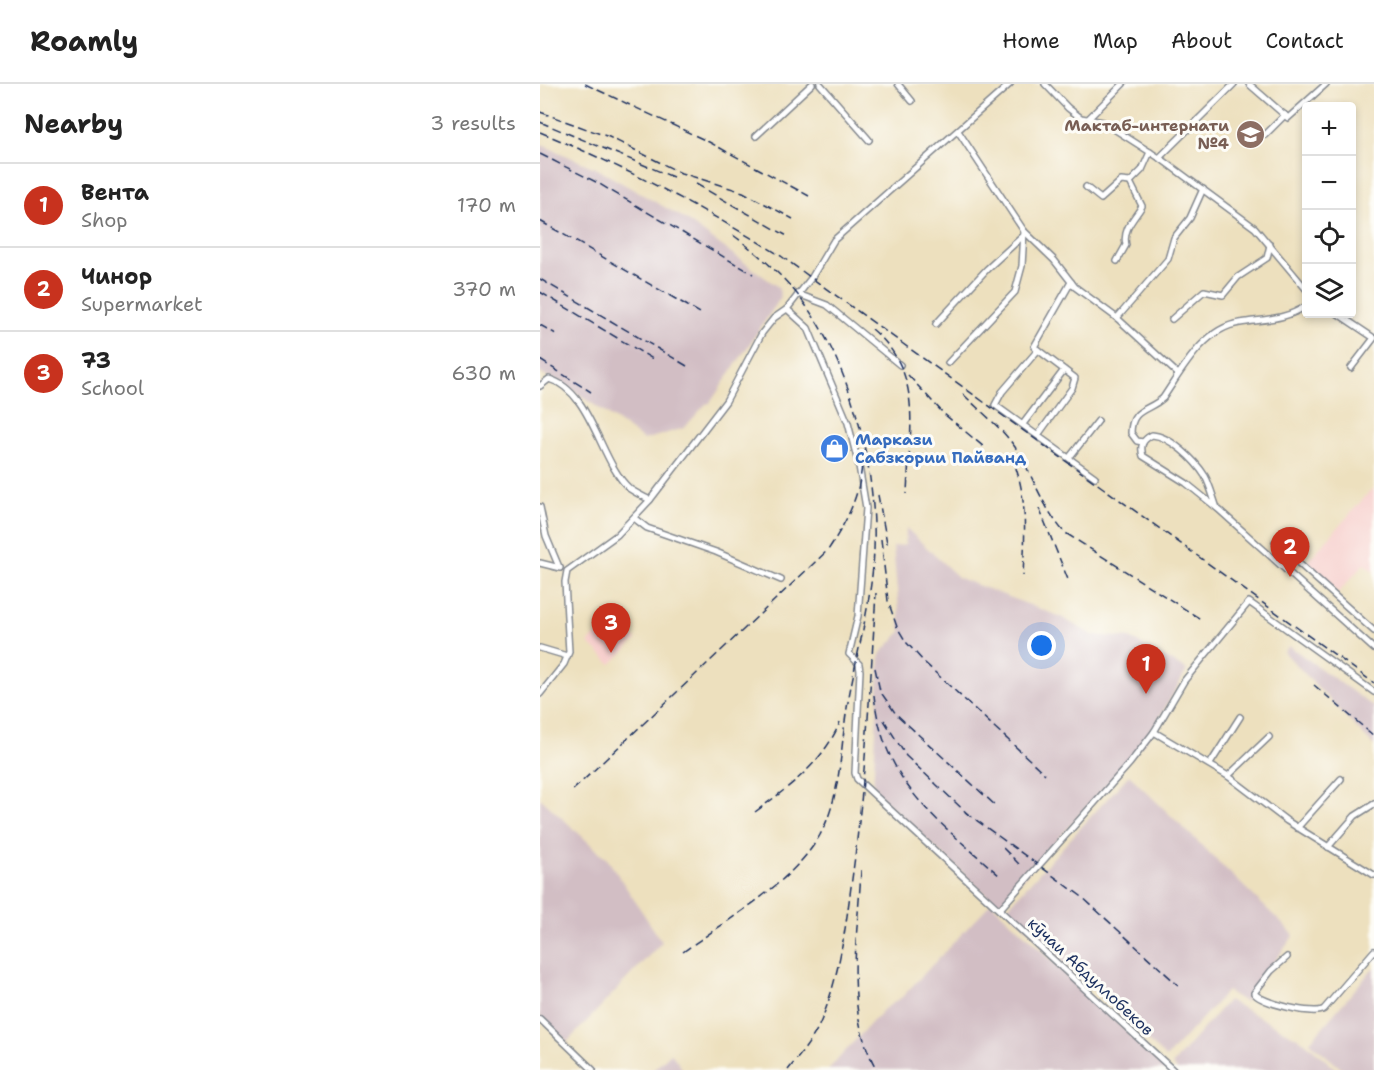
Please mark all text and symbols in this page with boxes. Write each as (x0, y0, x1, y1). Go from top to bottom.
text: Roamly (30, 22, 138, 60)
text: Home (1002, 27, 1060, 55)
text: Map (1093, 27, 1138, 55)
text: About (1171, 27, 1232, 55)
text: Contact (1265, 27, 1344, 55)
map controls (1302, 102, 1356, 318)
button: + (1302, 102, 1356, 156)
text: Nearby (24, 106, 123, 141)
text: 3 results (430, 110, 516, 136)
place label: Мактаб-интернати №4 (1064, 115, 1229, 154)
school or university icon: Мактаб-интернати №4 (1234, 118, 1266, 150)
button: − (1302, 156, 1356, 210)
text: Вента (81, 178, 149, 207)
text: 1 (39, 192, 48, 218)
text: 170 m (457, 192, 516, 218)
text: Shop (81, 207, 128, 233)
button: locate (1302, 210, 1356, 264)
text: Чинор (81, 262, 152, 291)
button: layers (1302, 264, 1356, 318)
text: 2 (37, 276, 51, 302)
text: 370 m (452, 276, 516, 302)
text: Supermarket (81, 291, 203, 317)
text: 73 (81, 346, 111, 375)
text: 3 (37, 360, 51, 386)
text: 630 m (452, 360, 516, 386)
text: School (81, 375, 144, 401)
place label: Маркази Сабзкории Пайванд (855, 429, 1027, 468)
shop icon: Маркази Сабзкории Пайванд (818, 432, 850, 464)
pin: 2 (1270, 528, 1310, 577)
pin: 3 (592, 604, 630, 653)
your location (1027, 631, 1056, 660)
pin: 1 (1126, 644, 1166, 694)
street label: кӯчаи Абдуллобеков (1023, 913, 1158, 1040)

